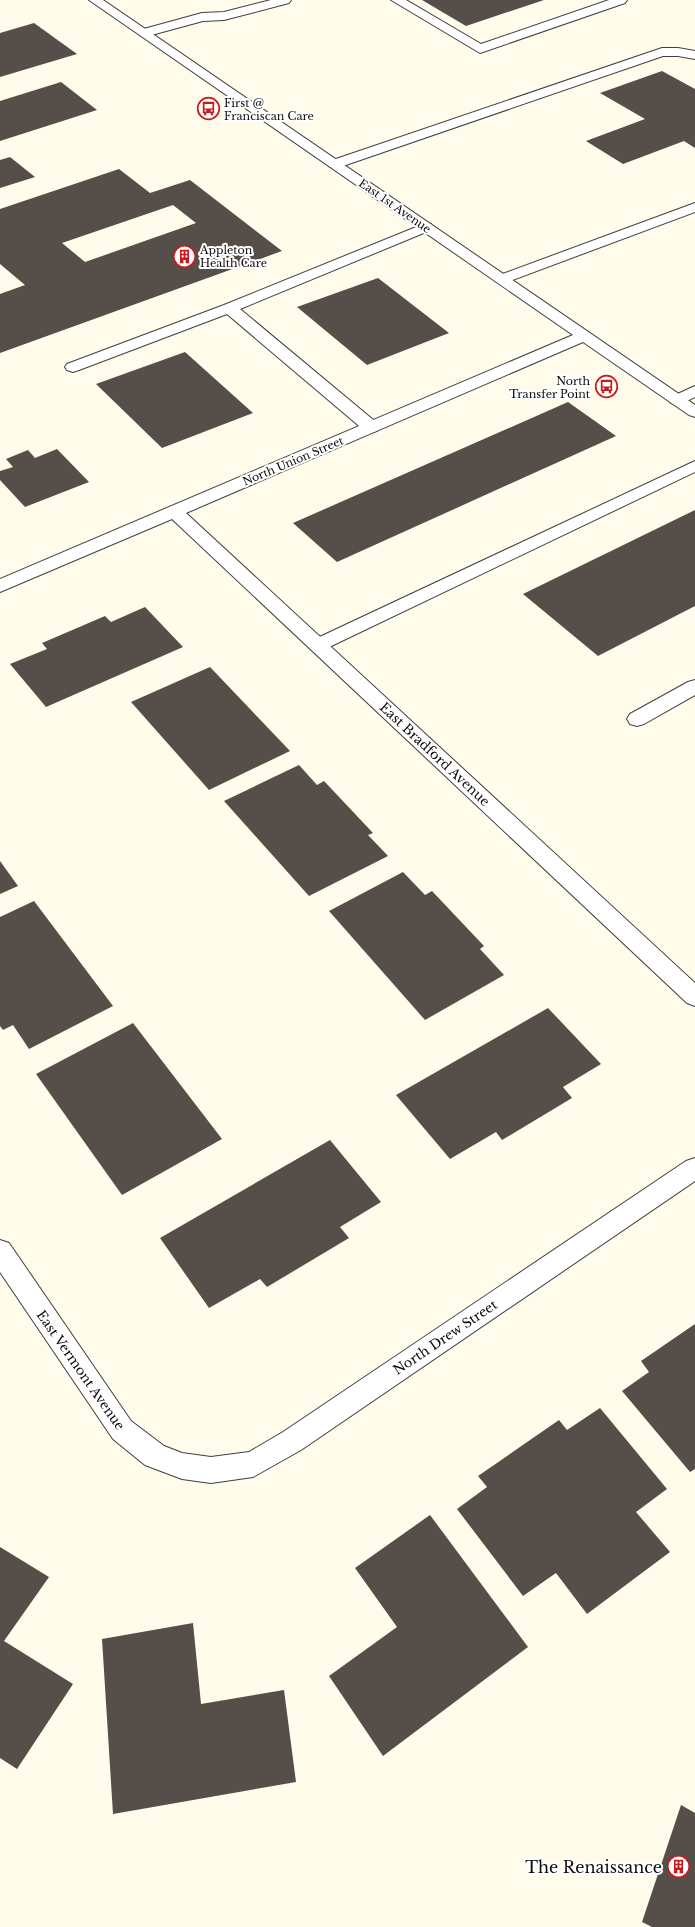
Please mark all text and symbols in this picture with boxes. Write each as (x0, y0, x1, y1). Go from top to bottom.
bus stop icon: First @ Franciscan Care (196, 96, 222, 122)
place label: First @ Franciscan Care (224, 96, 314, 123)
street label: East 1st Avenue (356, 176, 434, 236)
building icon: Appleton Health Care (171, 243, 197, 269)
place label: Appleton Health Care (199, 243, 267, 270)
place label: North Transfer Point (509, 374, 591, 401)
bus stop icon: North Transfer Point (593, 374, 619, 400)
street label: North Union Street (240, 433, 346, 489)
street label: East Bradford Avenue (376, 699, 493, 810)
street label: North Drew Street (390, 1296, 501, 1379)
street label: East Vermont Avenue (33, 1307, 128, 1434)
building icon: The Renaissance (665, 1854, 691, 1880)
place label: The Renaissance (525, 1857, 662, 1877)

